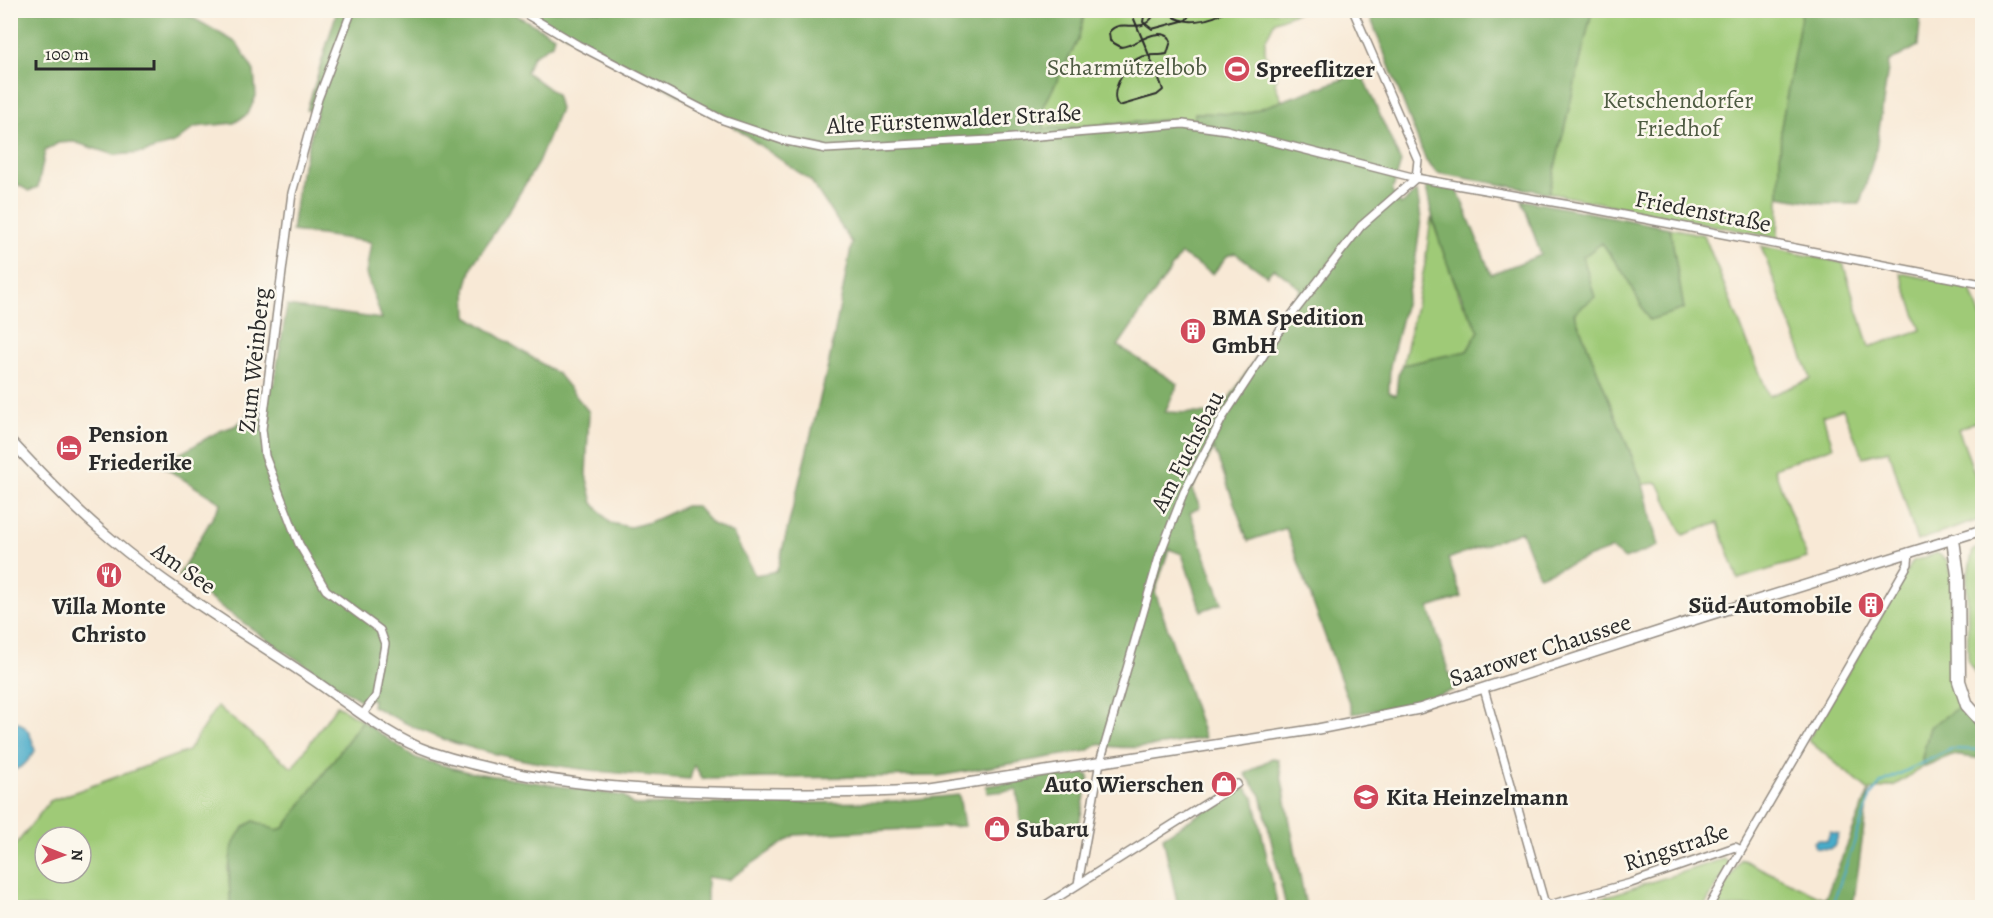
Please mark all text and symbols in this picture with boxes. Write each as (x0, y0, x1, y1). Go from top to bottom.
scale bar (36, 33, 154, 71)
text: 100 m (45, 42, 89, 66)
park label: Scharmützelbob (1047, 51, 1207, 83)
place label: Spreeflitzer (1256, 53, 1375, 85)
sports icon: Spreeflitzer (1222, 54, 1252, 84)
park label: Ketschendorfer Friedhof (1602, 84, 1754, 144)
street label: Alte Fürstenwalder Straße (825, 96, 1082, 142)
street label: Friedenstraße (1632, 182, 1774, 240)
street label: Zum Weinberg (230, 285, 278, 435)
place label: BMA Spedition GmbH (1212, 301, 1365, 361)
building icon: BMA Spedition GmbH (1178, 316, 1208, 346)
street label: Am Fuchsbau (1142, 385, 1231, 518)
place label: Pension Friederike (88, 418, 192, 478)
hotel icon: Pension Friederike (54, 433, 84, 463)
street label: Am See (145, 534, 223, 602)
restaurant icon: Villa Monte Christo (94, 560, 124, 590)
place label: Süd-Automobile (1688, 589, 1852, 621)
place label: Villa Monte Christo (51, 590, 166, 650)
building icon: Süd-Automobile (1856, 590, 1886, 620)
street label: Saarower Chaussee (1445, 606, 1635, 694)
place label: Auto Wierschen (1043, 768, 1204, 800)
shop icon: Auto Wierschen (1209, 769, 1239, 799)
place label: Kita Heinzelmann (1386, 781, 1569, 813)
school or university icon: Kita Heinzelmann (1351, 782, 1381, 812)
place label: Subaru (1016, 813, 1090, 845)
shop icon: Subaru (982, 814, 1012, 844)
street label: Ringstraße (1619, 815, 1733, 879)
north arrow (33, 825, 93, 885)
text: N (66, 849, 88, 862)

